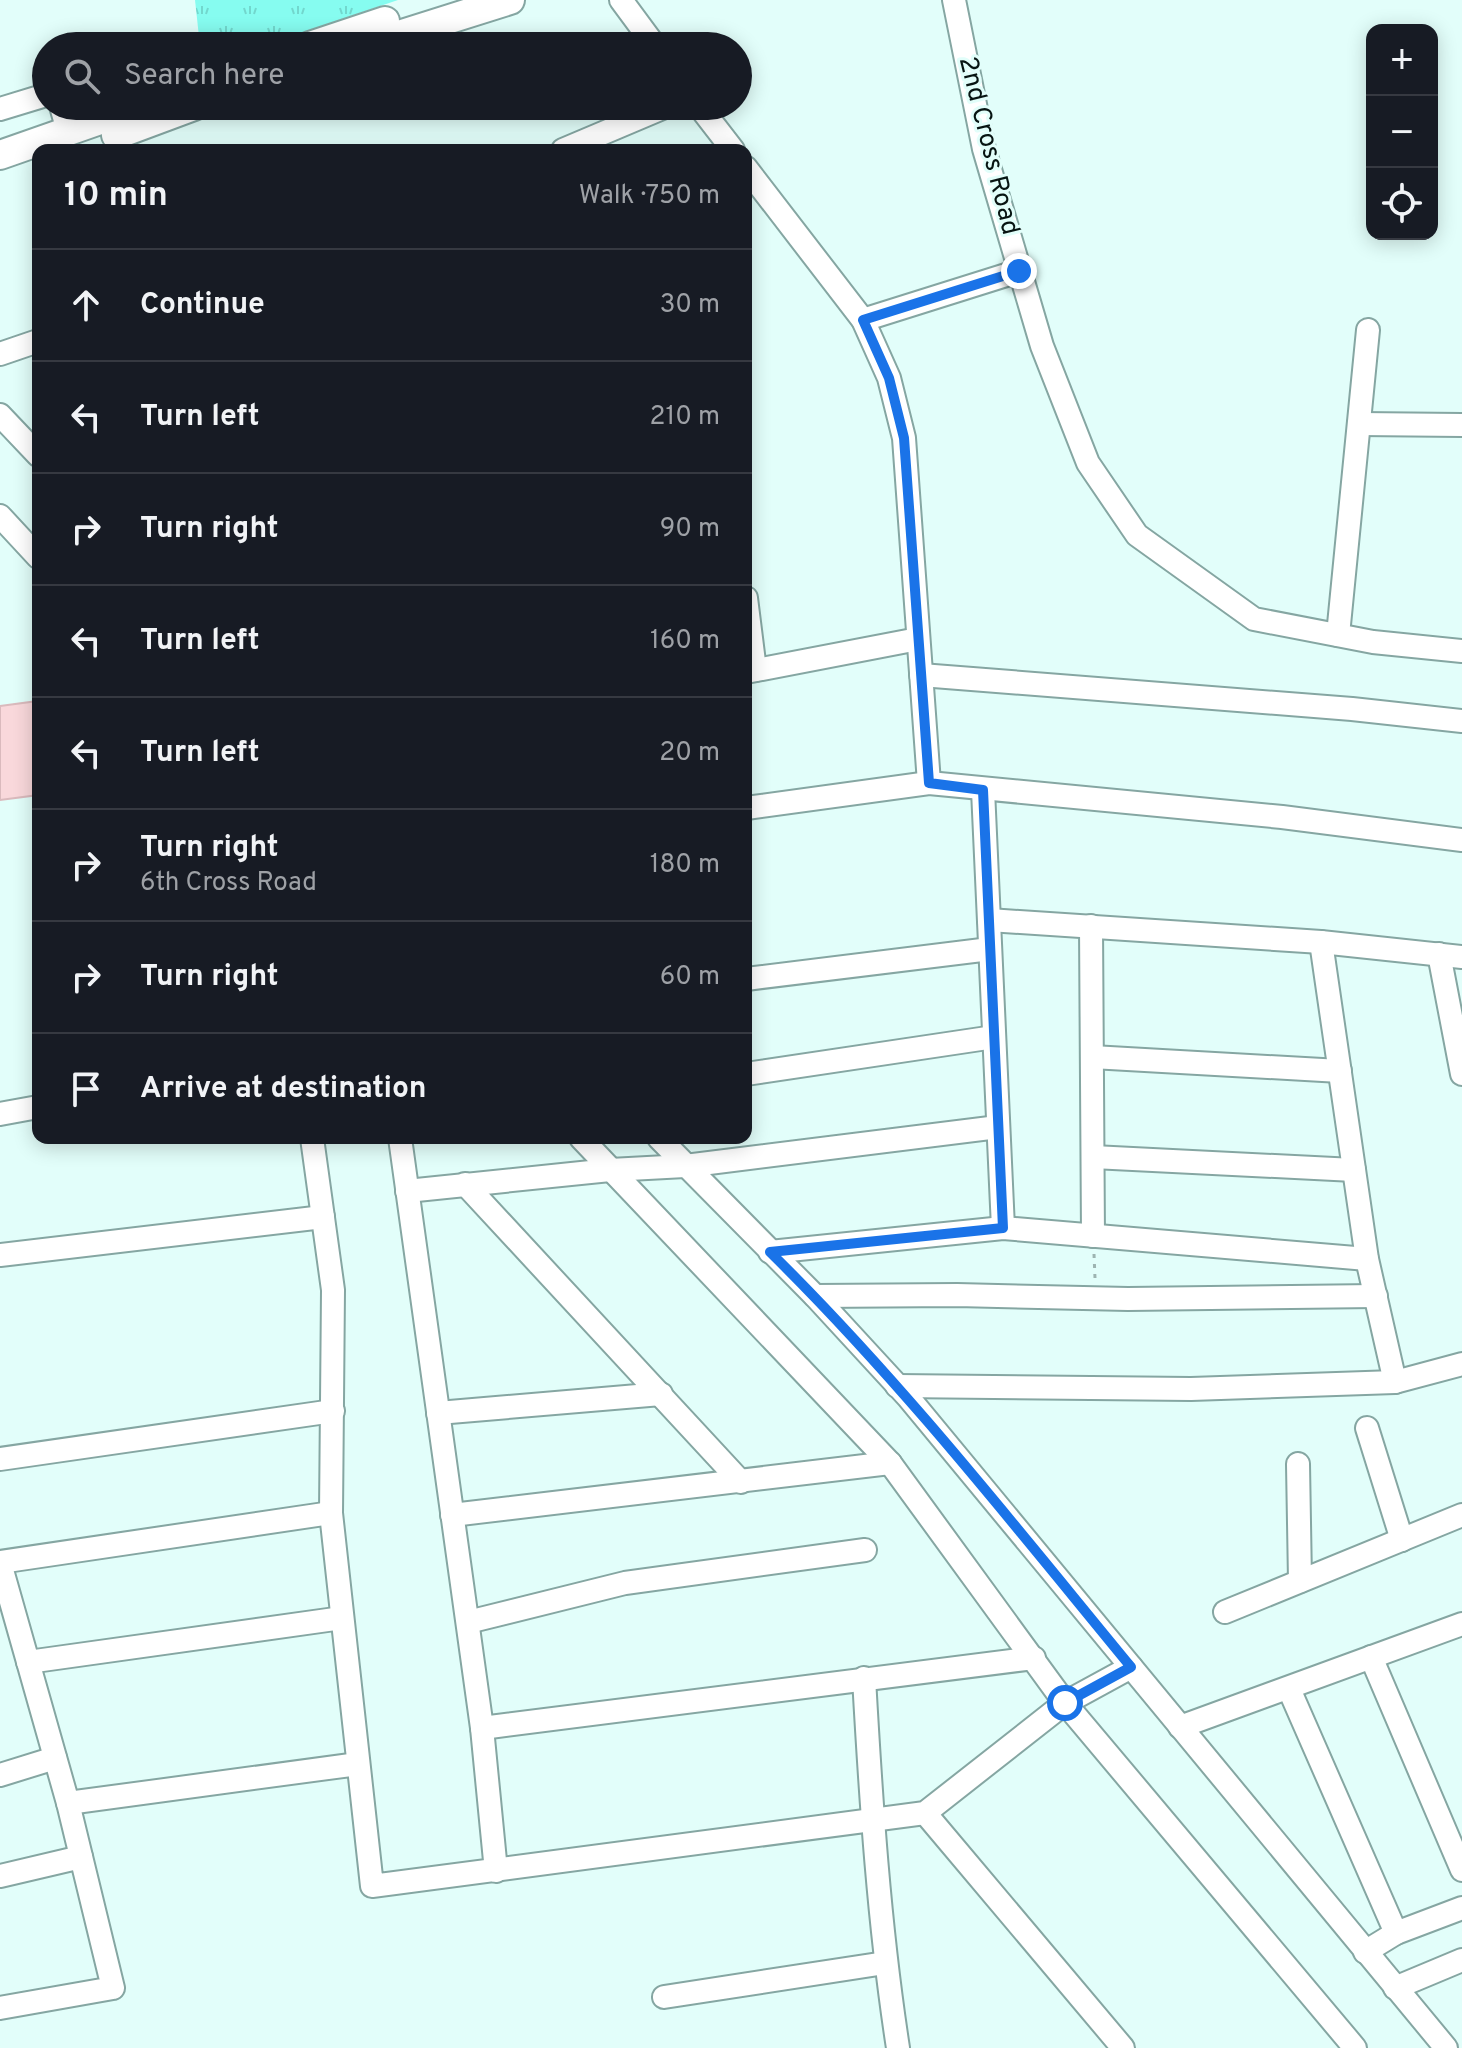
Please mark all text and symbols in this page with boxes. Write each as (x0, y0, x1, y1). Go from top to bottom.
map controls (1366, 24, 1438, 240)
button: + (1366, 24, 1438, 96)
search box (32, 32, 752, 120)
street label: 2nd Cross Road (950, 53, 1026, 239)
icon: search (60, 54, 104, 98)
text: Search here (124, 58, 284, 95)
button: − (1366, 96, 1438, 168)
button: locate (1366, 168, 1438, 240)
text: 10 min (64, 175, 168, 218)
text: Walk · 750 m (579, 180, 720, 213)
route end (1001, 253, 1037, 289)
icon: ahead (64, 283, 108, 327)
text: Continue (140, 287, 265, 324)
text: 30 m (660, 289, 720, 322)
icon: left (64, 395, 108, 439)
text: Turn left (140, 399, 260, 436)
text: 210 m (650, 401, 720, 434)
icon: right (64, 507, 108, 551)
text: Turn right (140, 511, 278, 548)
text: 90 m (660, 513, 720, 546)
icon: left (64, 619, 108, 663)
text: Turn left (140, 623, 260, 660)
text: 160 m (650, 625, 720, 658)
icon: left (64, 731, 108, 775)
text: Turn left (140, 735, 260, 772)
text: 20 m (659, 737, 720, 770)
text: Turn right (140, 830, 278, 867)
icon: right (64, 843, 108, 887)
text: 180 m (650, 849, 720, 882)
text: 6th Cross Road (140, 867, 317, 900)
icon: right (64, 955, 108, 999)
text: Turn right (140, 959, 278, 996)
text: 60 m (660, 961, 720, 994)
icon: arrive (64, 1067, 108, 1111)
text: Arrive at destination (140, 1071, 426, 1108)
route start (1047, 1685, 1083, 1721)

